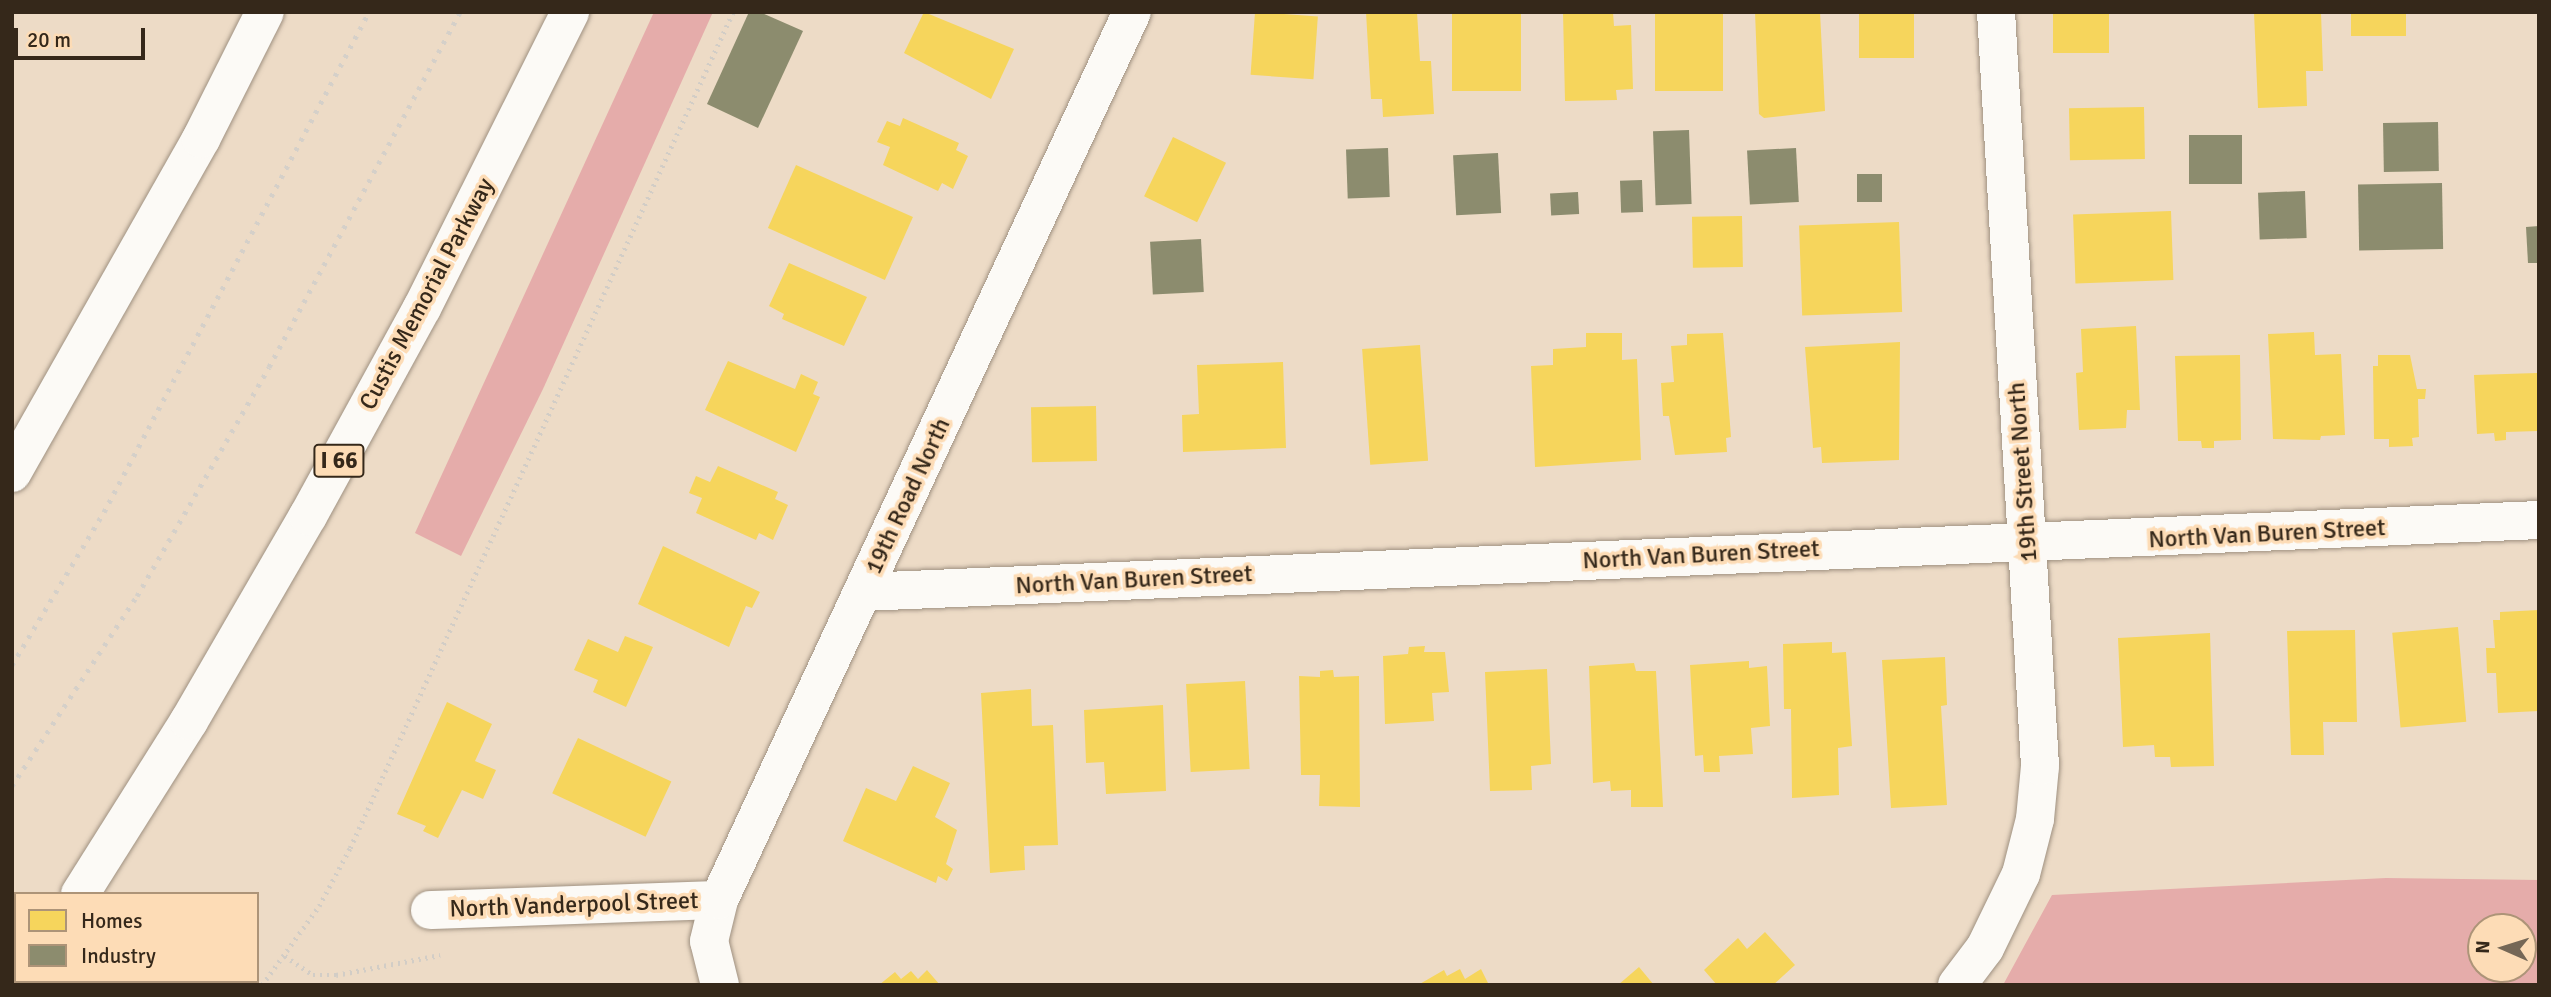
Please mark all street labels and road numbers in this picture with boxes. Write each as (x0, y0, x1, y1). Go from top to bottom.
street label: Custis Memorial Parkway (354, 173, 500, 415)
street label: 19th Street North (2002, 381, 2044, 563)
street label: 19th Road North (859, 413, 957, 579)
road number: I 66 (313, 442, 365, 481)
street label: North Van Buren Street (2148, 513, 2386, 555)
street label: North Van Buren Street (1582, 534, 1820, 576)
street label: North Van Buren Street (1015, 559, 1253, 601)
street label: North Vanderpool Street (449, 886, 699, 924)

